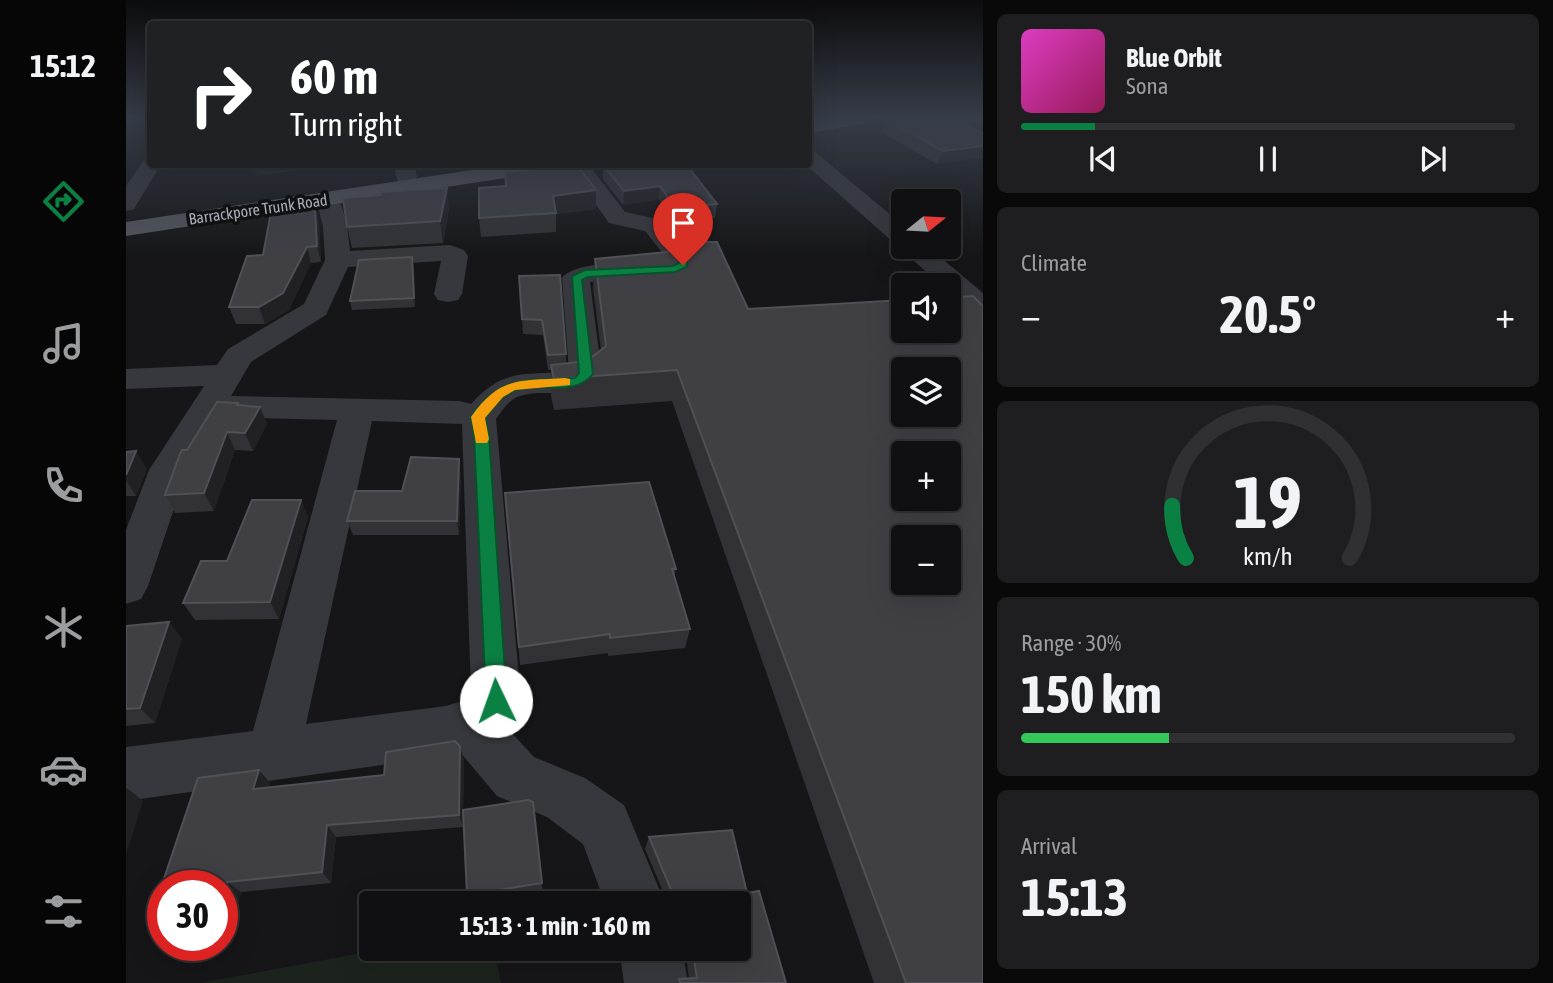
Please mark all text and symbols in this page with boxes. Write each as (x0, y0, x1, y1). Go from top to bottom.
text: Blue Orbit (1126, 43, 1222, 73)
text: 15:12 (30, 47, 96, 84)
text: 60 m (290, 48, 378, 104)
icon: right (175, 49, 266, 140)
text: Sona (1126, 73, 1168, 99)
text: Turn right (290, 106, 403, 143)
icon: previous (1084, 140, 1122, 178)
icon: pause (1249, 140, 1287, 178)
icon: next (1414, 140, 1452, 178)
icon: directions (39, 177, 88, 226)
north arrow (891, 189, 961, 259)
map controls (891, 189, 961, 595)
street label: Barrackpore Trunk Road (187, 190, 329, 229)
pin (653, 193, 713, 265)
icon: arrive (664, 204, 702, 242)
text: Climate (1021, 250, 1087, 276)
button: sound (891, 273, 961, 343)
text: 20.5° (1220, 284, 1316, 344)
text: − (1021, 293, 1041, 336)
text: + (1495, 293, 1515, 336)
icon: music (39, 319, 88, 368)
button: layers (891, 357, 961, 427)
button: + (891, 441, 961, 511)
text: 19 (1234, 460, 1302, 543)
icon: phone (39, 461, 88, 510)
button: − (891, 525, 961, 595)
text: km/h (1243, 541, 1293, 569)
icon: climate (39, 603, 88, 652)
text: Range · 30% (1021, 630, 1121, 656)
position arrow (459, 664, 533, 738)
text: 150 km (1021, 664, 1162, 724)
icon: car (39, 745, 88, 794)
text: Arrival (1021, 833, 1077, 859)
text: 15:13 (1021, 867, 1128, 927)
speed limit sign: 30 (147, 870, 238, 961)
icon: filters (39, 887, 88, 936)
text: 15:13 · 1 min · 160 m (460, 911, 650, 941)

